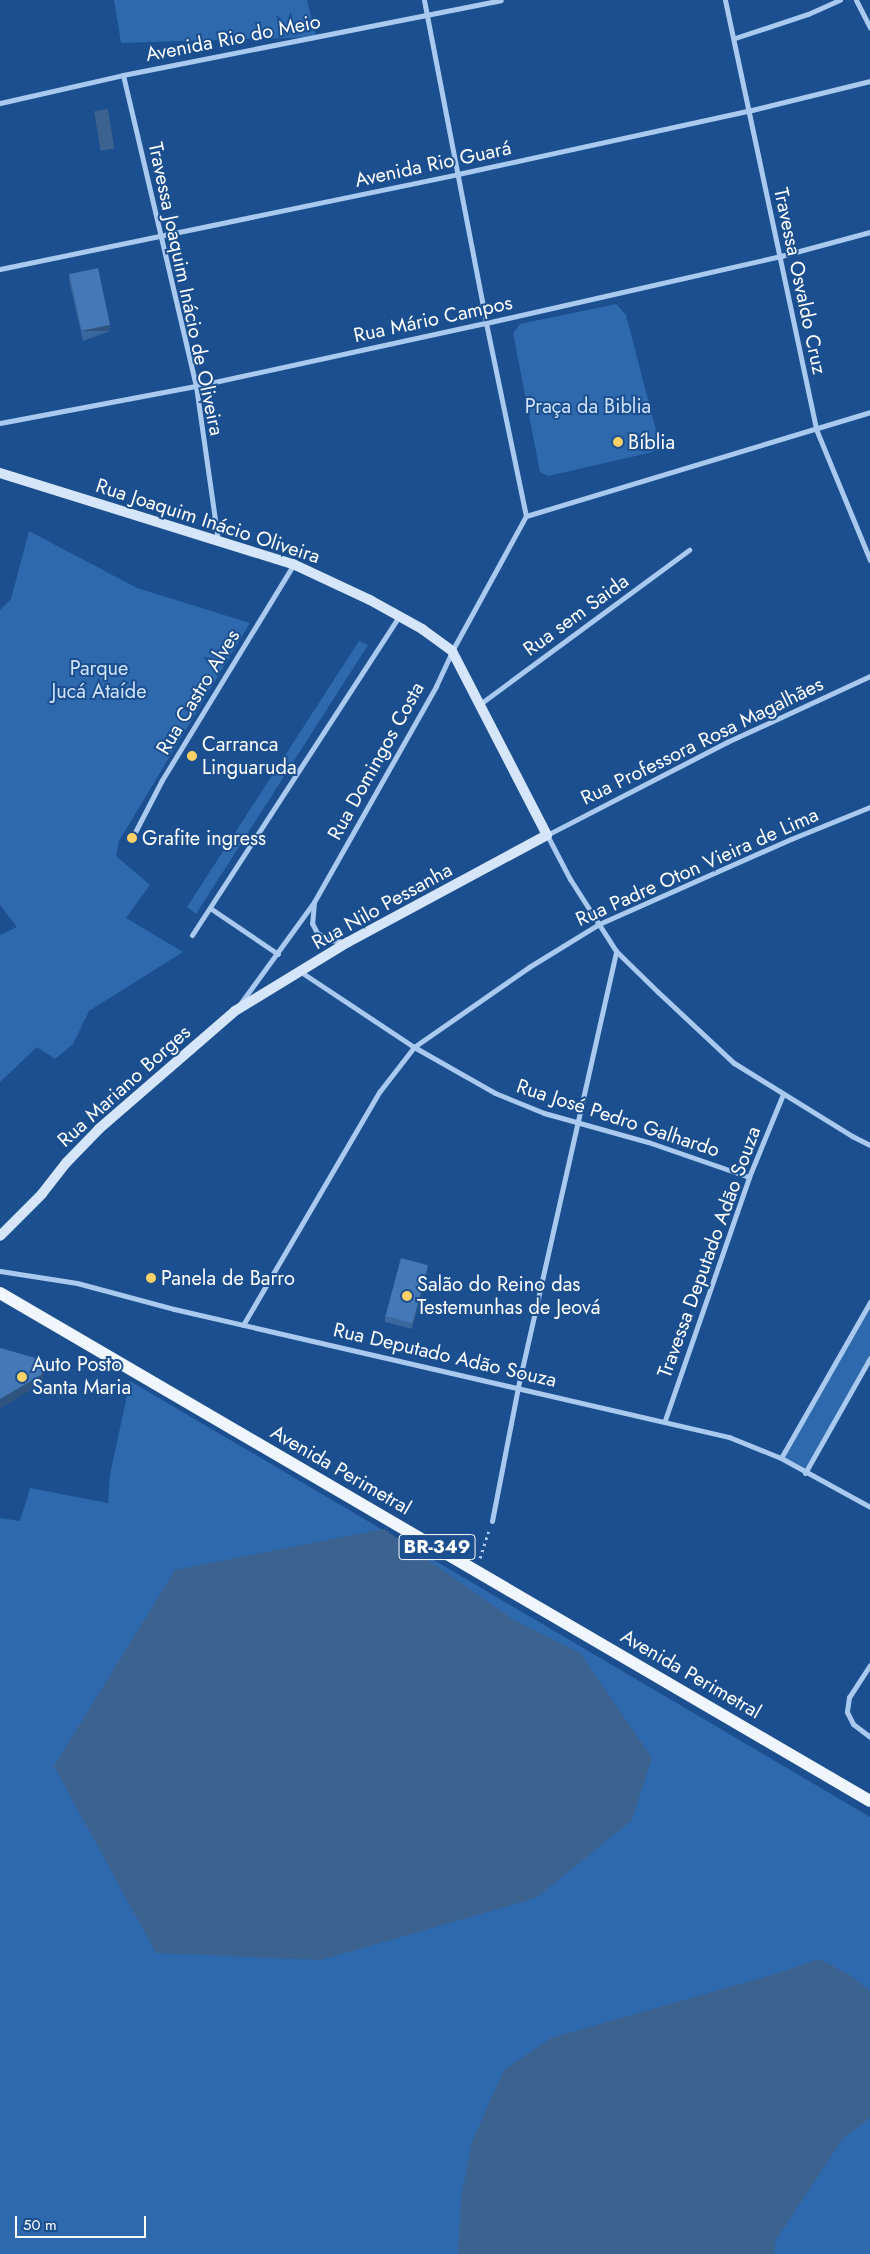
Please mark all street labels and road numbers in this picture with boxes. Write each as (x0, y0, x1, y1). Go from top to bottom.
street label: Avenida Rio do Meio (143, 9, 323, 67)
street label: Avenida Rio Guará (353, 136, 513, 192)
street label: Travessa Joaquim Inácio de Oliveira (143, 140, 229, 438)
street label: Travessa Osvaldo Cruz (769, 186, 831, 376)
street label: Rua Mário Campos (352, 290, 514, 348)
street label: Rua Joaquim Inácio Oliveira (93, 473, 323, 569)
street label: Rua sem Saida (519, 569, 633, 661)
street label: Rua Castro Alves (151, 625, 245, 759)
street label: Rua Professora Rosa Magalhães (577, 672, 827, 810)
street label: Rua Domingos Costa (323, 678, 429, 844)
street label: Rua Padre Oton Vieira de Lima (572, 803, 822, 931)
street label: Rua Nilo Pessanha (308, 858, 456, 954)
street label: Rua Mariano Borges (53, 1020, 195, 1152)
street label: Rua José Pedro Galhardo (513, 1074, 723, 1162)
street label: Travessa Deputado Adão Souza (652, 1123, 766, 1381)
street label: Rua Deputado Adão Souza (331, 1318, 559, 1392)
street label: Avenida Perimetral (266, 1420, 416, 1520)
road number: BR-349 (398, 1530, 476, 1564)
street label: Avenida Perimetral (616, 1624, 766, 1724)

